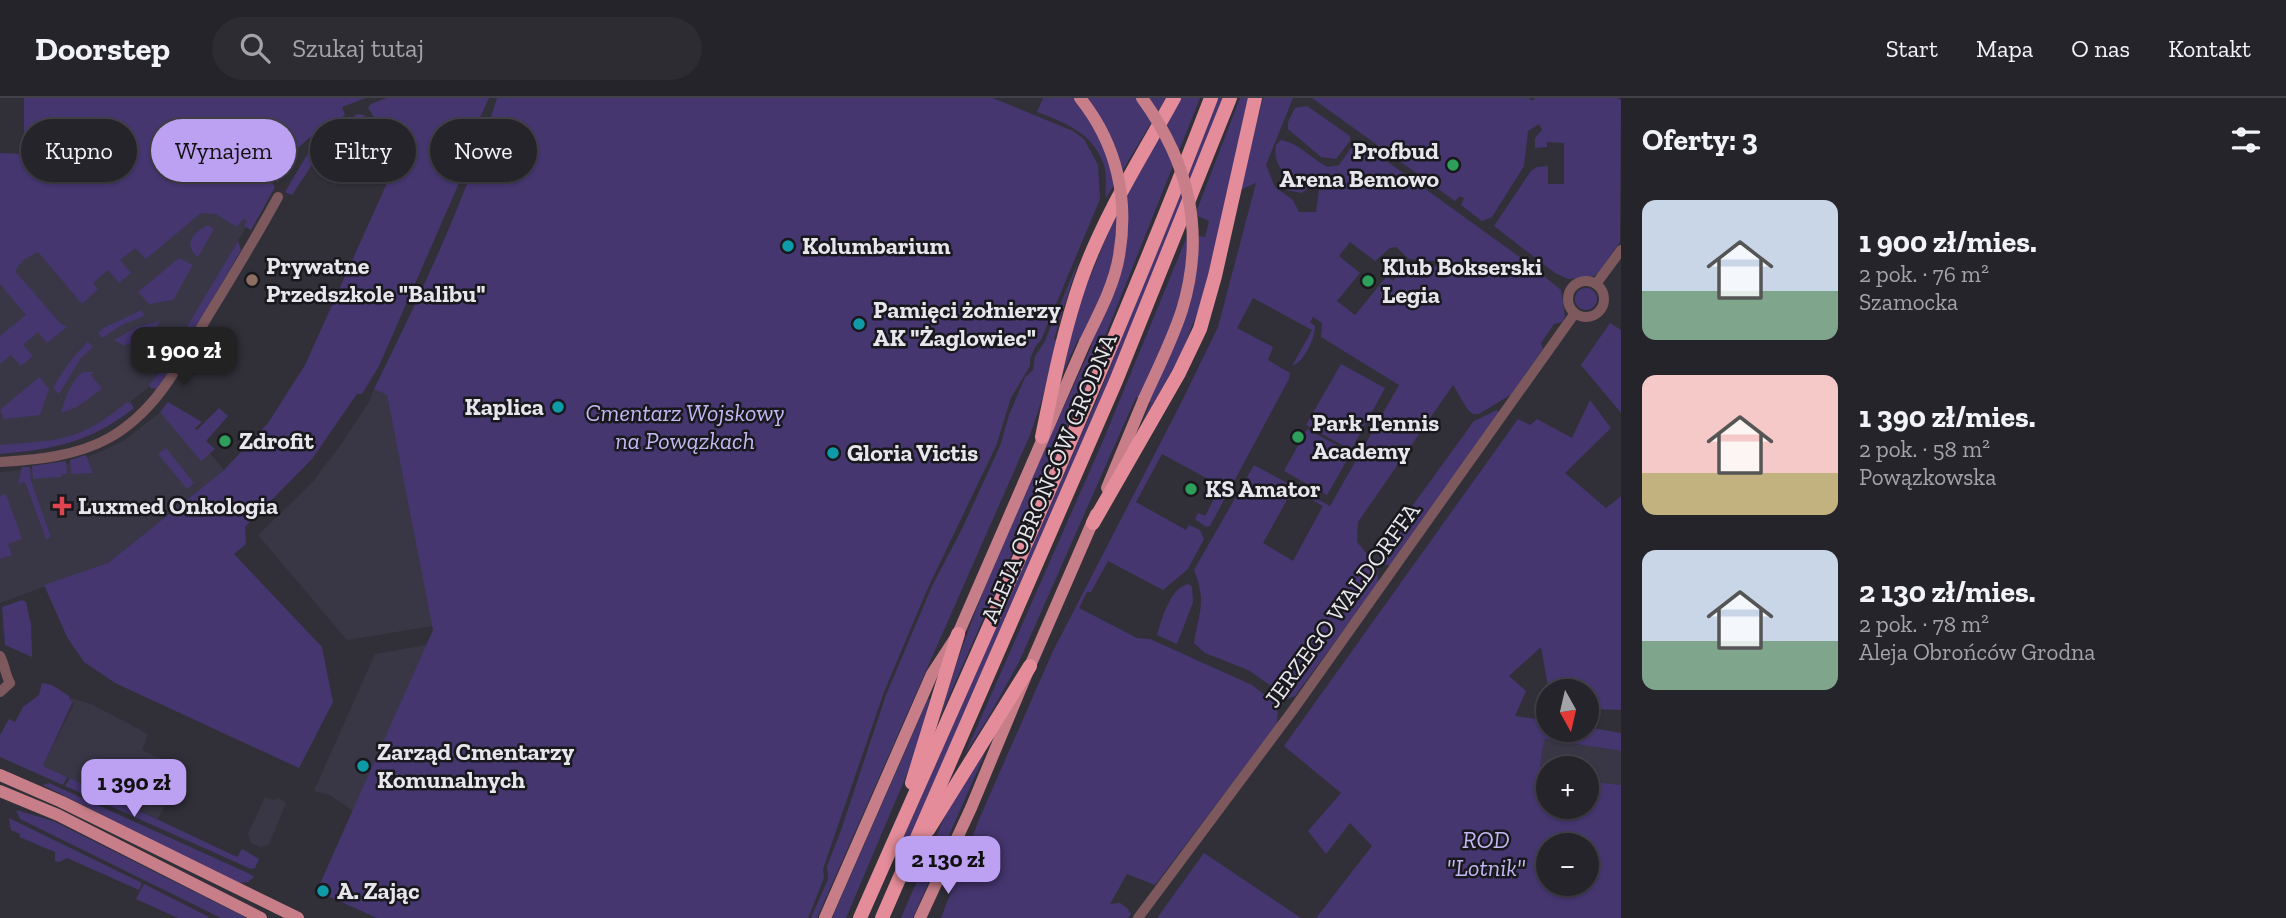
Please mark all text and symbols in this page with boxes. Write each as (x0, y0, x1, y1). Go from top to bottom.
search box (212, 17, 702, 80)
text: Doorstep (35, 29, 170, 68)
icon: search (236, 29, 274, 67)
text: Szukaj tutaj (292, 32, 424, 64)
text: Start (1886, 34, 1938, 63)
text: Mapa (1976, 34, 2033, 63)
text: O nas (2071, 34, 2130, 63)
text: Kontakt (2168, 34, 2251, 63)
chip: Kupno (21, 119, 137, 182)
chip: Wynajem (151, 119, 296, 182)
chip: Filtry (310, 119, 416, 182)
chip: Nowe (430, 119, 537, 182)
icon: filters (2227, 121, 2265, 159)
text: Oferty: 3 (1642, 122, 1758, 158)
place label: Profbud Arena Bemowo (1279, 136, 1439, 193)
marker: Profbud Arena Bemowo (1445, 157, 1461, 173)
text: 1 900 zł/mies. (1859, 224, 2037, 260)
icon: home (1698, 228, 1782, 312)
place label: Kolumbarium (802, 231, 951, 260)
marker: Kolumbarium (780, 238, 796, 254)
place label: Prywatne Przedszkole "Balibu" (266, 251, 485, 308)
place label: Klub Bokserski Legia (1382, 252, 1542, 309)
text: 2 pok. · 76 m² (1859, 260, 1989, 288)
marker: Prywatne Przedszkole "Balibu" (244, 272, 260, 288)
marker: Klub Bokserski Legia (1360, 273, 1376, 289)
text: Szamocka (1859, 288, 1958, 316)
place label: Pamięci żołnierzy AK "Żaglowiec" (873, 295, 1061, 352)
marker: Pamięci żołnierzy AK "Żaglowiec" (851, 316, 867, 332)
pin: 1 900 zł (112, 328, 256, 387)
street label: ALEJA OBROŃCÓW GRODNA (974, 328, 1123, 627)
text: 1 900 zł (147, 336, 221, 364)
place label: Kaplica (465, 392, 544, 421)
park label: Cmentarz Wojskowy na Powązkach (585, 398, 785, 455)
marker: Kaplica (550, 399, 566, 415)
text: 1 390 zł/mies. (1859, 399, 2036, 435)
icon: home (1698, 403, 1782, 487)
place label: Park Tennis Academy (1312, 408, 1439, 465)
place label: Zdrofit (239, 426, 314, 455)
marker: Park Tennis Academy (1290, 429, 1306, 445)
marker: Zdrofit (217, 433, 233, 449)
text: 2 pok. · 58 m² (1859, 435, 1990, 463)
place label: Gloria Victis (847, 438, 978, 467)
marker: Gloria Victis (825, 445, 841, 461)
text: Powązkowska (1859, 463, 1996, 491)
place label: KS Amator (1205, 474, 1321, 503)
marker: KS Amator (1183, 481, 1199, 497)
place label: Luxmed Onkologia (78, 491, 278, 520)
marker: Luxmed Onkologia (52, 496, 72, 516)
street label: JERZEGO WALDORFFA (1257, 496, 1426, 713)
text: 2 130 zł/mies. (1859, 574, 2036, 610)
icon: home (1698, 578, 1782, 662)
text: 2 pok. · 78 m² (1859, 610, 1989, 638)
text: Aleja Obrońców Grodna (1859, 638, 2095, 666)
north arrow (1536, 679, 1600, 742)
map controls (1536, 679, 1599, 896)
place label: Zarząd Cmentarzy Komunalnych (377, 737, 574, 794)
button: + (1536, 756, 1599, 819)
marker: Zarząd Cmentarzy Komunalnych (355, 758, 371, 774)
pin: 1 390 zł (62, 760, 206, 819)
text: 1 390 zł (97, 768, 171, 796)
park label: ROD "Lotnik" (1446, 825, 1526, 882)
button: − (1536, 833, 1599, 896)
pin: 2 130 zł (876, 836, 1020, 896)
text: 2 130 zł (911, 845, 985, 873)
place label: A. Zając (337, 876, 419, 905)
marker: A. Zając (315, 883, 331, 899)

